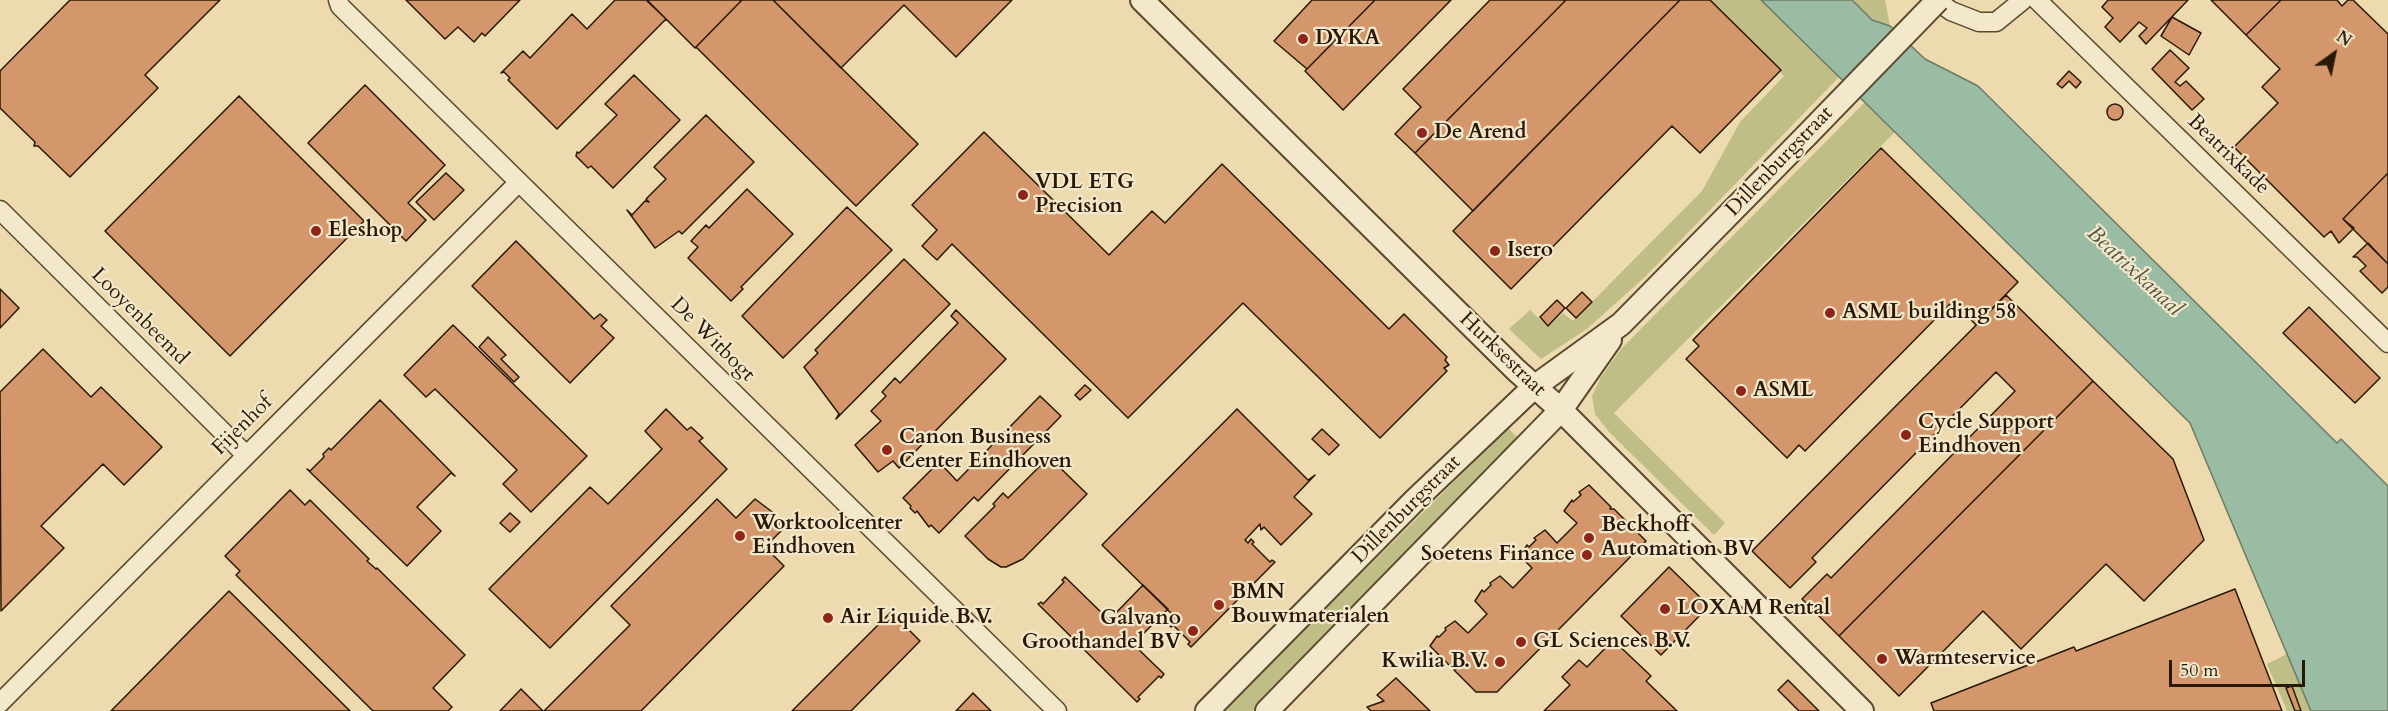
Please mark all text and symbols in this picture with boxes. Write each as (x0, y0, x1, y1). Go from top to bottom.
north arrow (2304, 24, 2364, 84)
place label: DYKA (1315, 26, 1380, 52)
text: N (2332, 26, 2356, 52)
marker: DYKA (1296, 32, 1310, 46)
street label: Dillenburgstraat (1721, 102, 1839, 222)
street label: Beatrixkade (2182, 110, 2274, 200)
place label: De Arend (1434, 120, 1526, 146)
marker: De Arend (1415, 126, 1429, 140)
place label: VDL ETG Precision (1035, 170, 1134, 220)
marker: VDL ETG Precision (1016, 188, 1030, 202)
place label: Eleshop (328, 218, 402, 244)
water label: Beatrixkanaal (2081, 221, 2187, 323)
marker: Eleshop (309, 224, 323, 238)
place label: Isero (1507, 238, 1553, 264)
marker: Isero (1488, 244, 1502, 258)
street label: Looyenbeemd (85, 263, 193, 371)
street label: De Witbogt (665, 293, 759, 387)
place label: ASML building 58 (1842, 300, 2017, 326)
marker: ASML building 58 (1823, 306, 1837, 320)
street label: Hurksestraat (1453, 308, 1551, 402)
place label: ASML (1753, 378, 1814, 404)
marker: ASML (1734, 384, 1748, 398)
street label: Fijenhof (208, 391, 278, 461)
place label: Cycle Support Eindhoven (1918, 410, 2054, 460)
place label: Canon Business Center Eindhoven (899, 425, 1072, 475)
marker: Cycle Support Eindhoven (1899, 428, 1913, 442)
marker: Canon Business Center Eindhoven (880, 443, 894, 457)
street label: Dillenburgstraat (1347, 450, 1467, 570)
place label: Worktoolcenter Eindhoven (752, 511, 902, 561)
place label: Beckhoff Automation BV (1601, 513, 1755, 563)
marker: Worktoolcenter Eindhoven (733, 529, 747, 543)
marker: Beckhoff Automation BV (1582, 531, 1596, 545)
place label: Soetens Finance (1421, 542, 1575, 568)
marker: Soetens Finance (1580, 548, 1594, 562)
place label: BMN Bouwmaterialen (1231, 580, 1389, 630)
place label: LOXAM Rental (1677, 596, 1830, 622)
marker: BMN Bouwmaterialen (1212, 598, 1226, 612)
marker: LOXAM Rental (1658, 602, 1672, 616)
place label: Air Liquide B.V. (840, 605, 993, 631)
place label: Galvano Groothandel BV (1022, 606, 1181, 656)
marker: Air Liquide B.V. (821, 611, 835, 625)
marker: Galvano Groothandel BV (1186, 624, 1200, 638)
place label: GL Sciences B.V. (1533, 629, 1691, 655)
marker: GL Sciences B.V. (1514, 635, 1528, 649)
place label: Warmteservice (1894, 646, 2036, 672)
scale bar (2172, 648, 2308, 686)
place label: Kwilia B.V. (1381, 649, 1488, 675)
marker: Warmteservice (1875, 652, 1889, 666)
marker: Kwilia B.V. (1493, 655, 1507, 669)
text: 50 m (2180, 658, 2219, 683)

